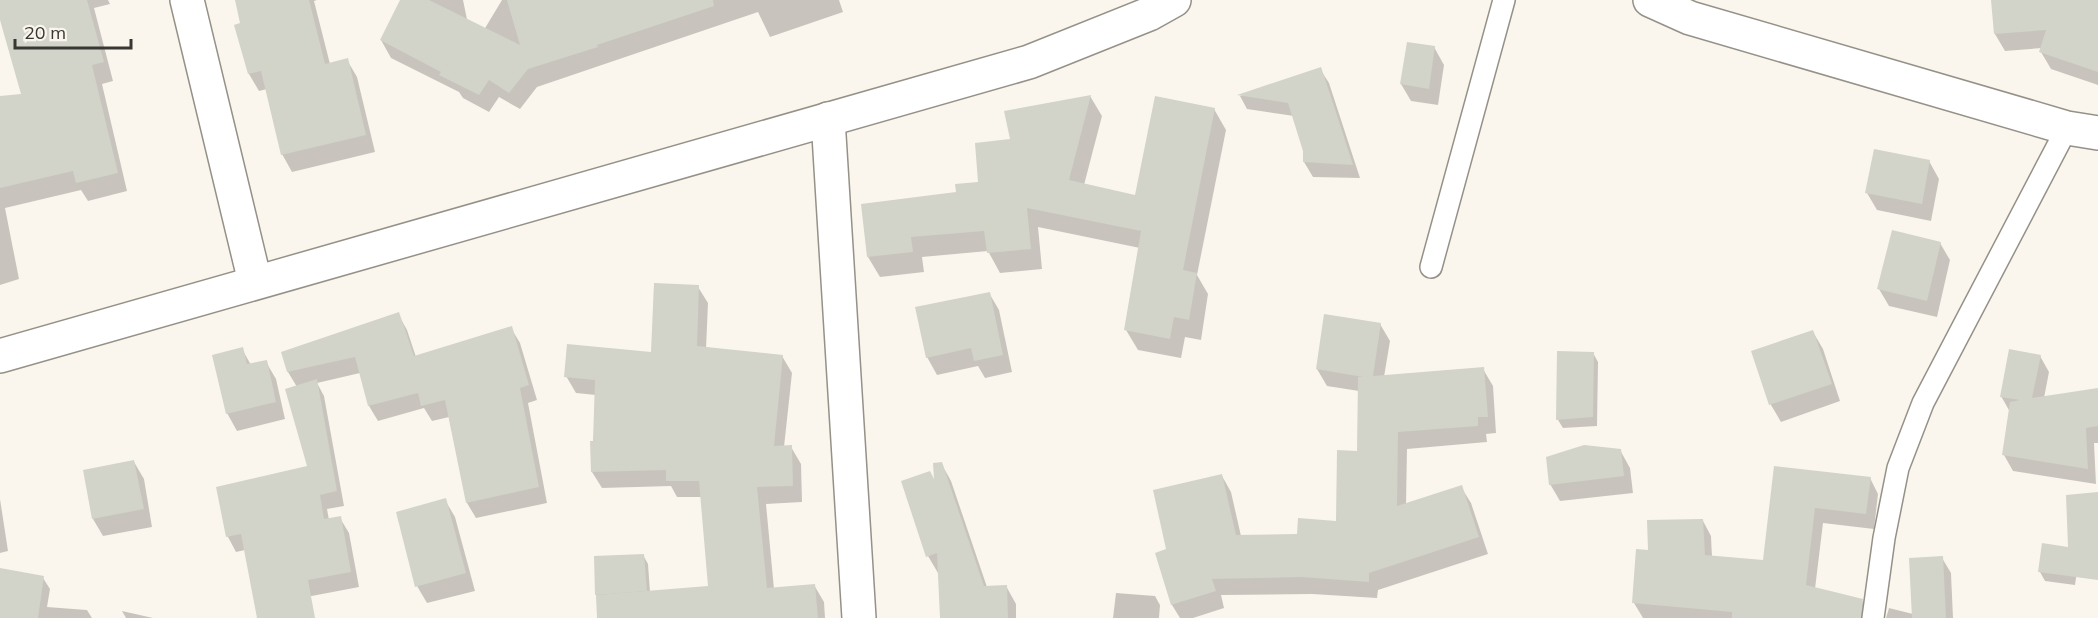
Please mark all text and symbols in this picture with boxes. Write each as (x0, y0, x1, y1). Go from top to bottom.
scale bar (15, 12, 130, 50)
text: 20 m (24, 21, 66, 44)

